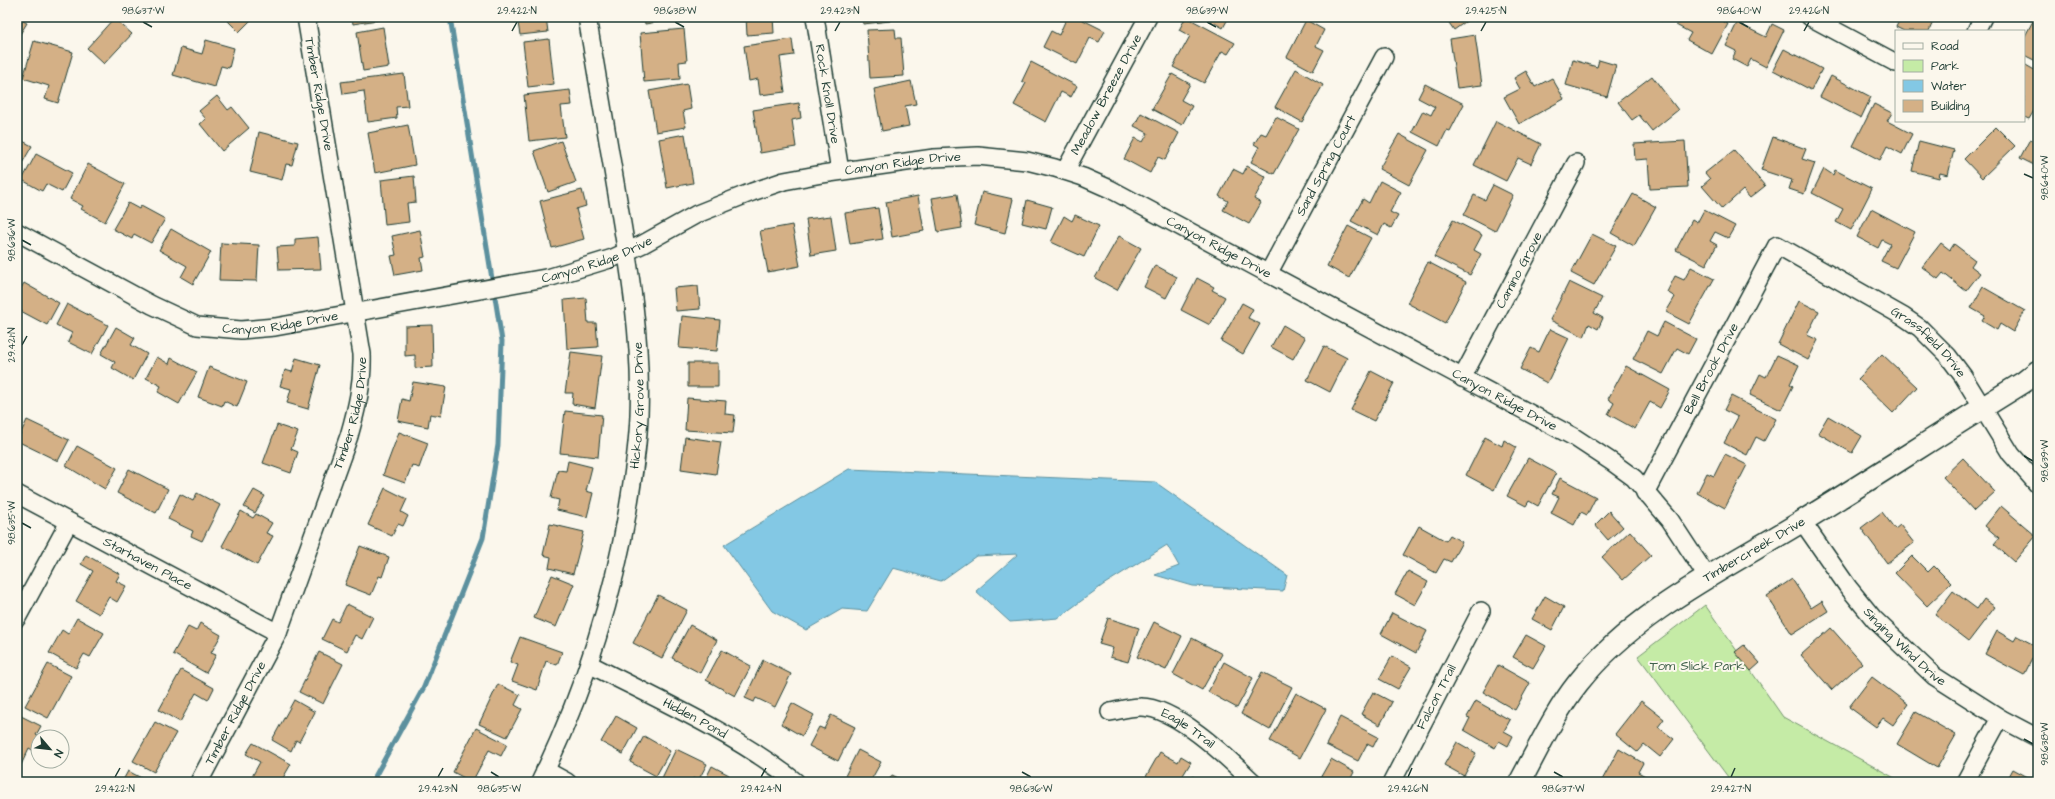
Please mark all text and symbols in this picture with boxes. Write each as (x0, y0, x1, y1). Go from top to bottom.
text: 98.637°W (122, 4, 165, 18)
text: 29.422°N (497, 4, 537, 18)
text: 98.638°W (653, 4, 697, 18)
text: 29.423°N (821, 4, 859, 18)
text: 98.639°W (1186, 4, 1229, 18)
text: 29.425°N (1466, 4, 1506, 18)
text: 98.640°W (1717, 4, 1762, 18)
text: 29.426°N (1789, 4, 1829, 18)
legend (1895, 30, 2025, 122)
street label: Meadow Breeze Drive (1066, 31, 1146, 158)
street label: Timber Ridge Drive (299, 36, 338, 152)
text: Road (1931, 38, 1959, 55)
street label: Rock Knoll Drive (811, 43, 844, 145)
text: Park (1931, 58, 1959, 75)
text: Water (1931, 78, 1967, 95)
text: Building (1931, 98, 1969, 116)
street label: Sand Spring Court (1292, 111, 1361, 219)
street label: Canyon Ridge Drive (844, 148, 961, 180)
text: 98.640°W (2038, 155, 2052, 200)
street label: Canyon Ridge Drive (1163, 212, 1275, 283)
text: 98.636°W (5, 218, 19, 261)
street label: Camino Grove (1491, 229, 1547, 312)
street label: Canyon Ridge Drive (540, 232, 656, 288)
street label: Grassfield Drive (1887, 302, 1970, 381)
street label: Canyon Ridge Drive (222, 307, 340, 340)
street label: Bell Brook Drive (1680, 320, 1743, 417)
text: 29.421°N (5, 327, 19, 363)
street label: Hickory Grove Drive (625, 341, 649, 470)
street label: Timber Ridge Drive (329, 357, 371, 472)
street label: Canyon Ridge Drive (1449, 364, 1560, 435)
text: 98.639°W (2038, 439, 2052, 482)
text: 98.635°W (5, 501, 19, 545)
street label: Timbercreek Drive (1699, 513, 1809, 587)
street label: Starhaven Place (100, 533, 195, 595)
street label: Singing Wind Drive (1859, 604, 1949, 690)
park label: Tom Slick Park (1650, 657, 1744, 675)
street label: Timber Ridge Drive (201, 658, 270, 768)
street label: Falcon Trail (1412, 661, 1461, 732)
street label: Hidden Pond (660, 694, 731, 743)
street label: Eagle Trail (1158, 704, 1219, 753)
text: 98.638°W (2038, 722, 2052, 766)
north arrow (30, 729, 70, 769)
text: N (50, 747, 67, 760)
text: 29.422°N (95, 782, 135, 796)
text: 29.423°N (419, 782, 457, 796)
text: 98.635°W (477, 782, 521, 796)
text: 29.424°N (741, 782, 781, 796)
text: 98.636°W (1010, 782, 1053, 796)
text: 29.426°N (1388, 782, 1428, 796)
text: 98.637°W (1542, 782, 1585, 796)
text: 29.427°N (1711, 782, 1751, 796)

